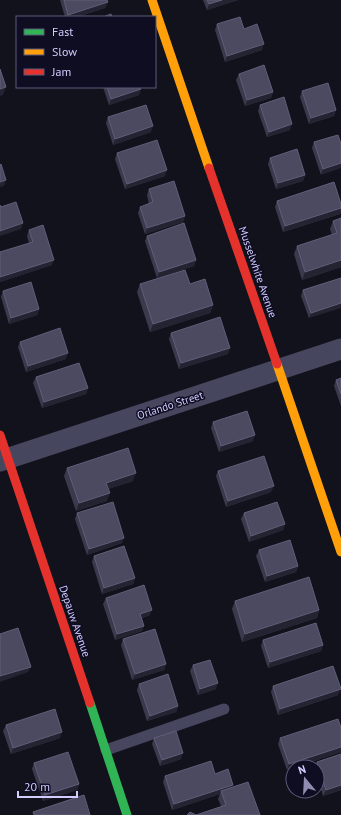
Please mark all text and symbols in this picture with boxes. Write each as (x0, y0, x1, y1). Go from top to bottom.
legend (16, 16, 156, 88)
text: Fast (52, 24, 73, 39)
text: Slow (52, 44, 77, 59)
text: Jam (51, 64, 71, 79)
street label: Musselwhite Avenue (236, 224, 280, 320)
street label: Orlando Street (135, 388, 205, 422)
street label: Depauw Avenue (56, 583, 94, 659)
north arrow (285, 759, 325, 799)
text: N (296, 762, 308, 777)
scale bar (18, 773, 77, 799)
text: 20 m (24, 779, 50, 794)

